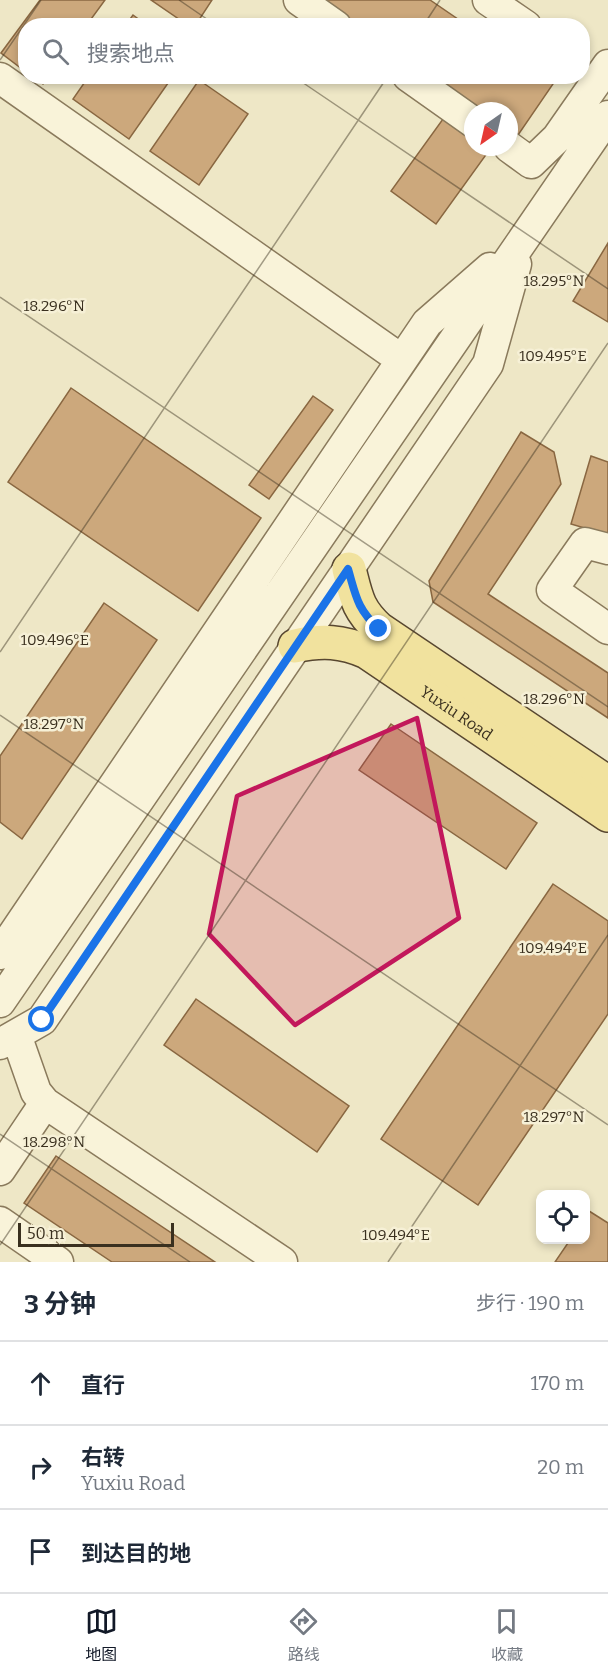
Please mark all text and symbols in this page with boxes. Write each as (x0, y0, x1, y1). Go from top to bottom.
search box (18, 18, 590, 84)
icon: search (39, 35, 72, 68)
text: 搜索地点 (87, 40, 175, 67)
north arrow (464, 102, 518, 156)
text: 18.295°N (524, 272, 585, 290)
text: 18.296°N (23, 297, 85, 315)
text: 109.495°E (519, 347, 587, 365)
route end (365, 615, 391, 641)
text: 109.496°E (21, 631, 89, 649)
street label: Yuxiu Road (417, 682, 497, 745)
text: 18.296°N (523, 690, 585, 708)
text: 18.297°N (24, 715, 85, 733)
text: 109.494°E (519, 939, 587, 957)
route start (28, 1006, 54, 1032)
text: 18.297°N (524, 1108, 585, 1126)
text: 18.298°N (23, 1133, 85, 1151)
map controls (536, 1190, 590, 1244)
button: locate (536, 1190, 590, 1244)
scale bar (18, 1220, 174, 1248)
text: 50 m (27, 1224, 64, 1243)
text: 109.494°E (362, 1226, 430, 1244)
text: 3 分钟 (24, 1289, 96, 1320)
text: 步行 · 190 m (476, 1291, 584, 1315)
icon: ahead (24, 1367, 57, 1400)
text: 170 m (531, 1371, 584, 1395)
text: 直行 (81, 1372, 125, 1399)
text: 右转 (81, 1444, 125, 1471)
icon: right (24, 1451, 57, 1484)
text: 20 m (537, 1455, 584, 1479)
text: Yuxiu Road (81, 1471, 185, 1495)
icon: arrive (24, 1535, 57, 1568)
text: 到达目的地 (81, 1540, 191, 1567)
tab: 地图 (85, 1605, 118, 1665)
tab: 路线 (287, 1605, 320, 1665)
tab: 收藏 (490, 1605, 523, 1665)

